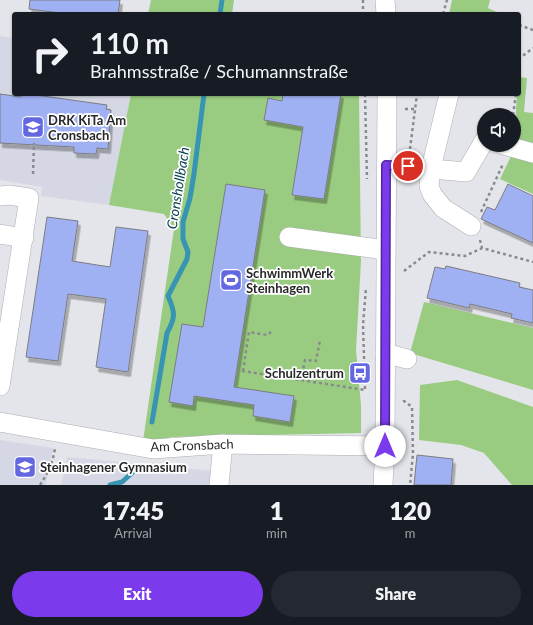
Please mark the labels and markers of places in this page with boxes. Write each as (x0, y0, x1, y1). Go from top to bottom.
place label: DRK KiTa Am Cronsbach (48, 112, 126, 143)
school or university icon: DRK KiTa Am Cronsbach (20, 114, 46, 140)
pin (391, 149, 425, 183)
place label: SchwimmWerk Steinhagen (246, 265, 333, 296)
sports icon: SchwimmWerk Steinhagen (218, 267, 244, 293)
bus stop icon: Schulzentrum (347, 360, 373, 386)
place label: Schulzentrum (265, 365, 344, 381)
school or university icon: Steinhagener Gymnasium (12, 454, 38, 480)
place label: Steinhagener Gymnasium (40, 459, 187, 475)

